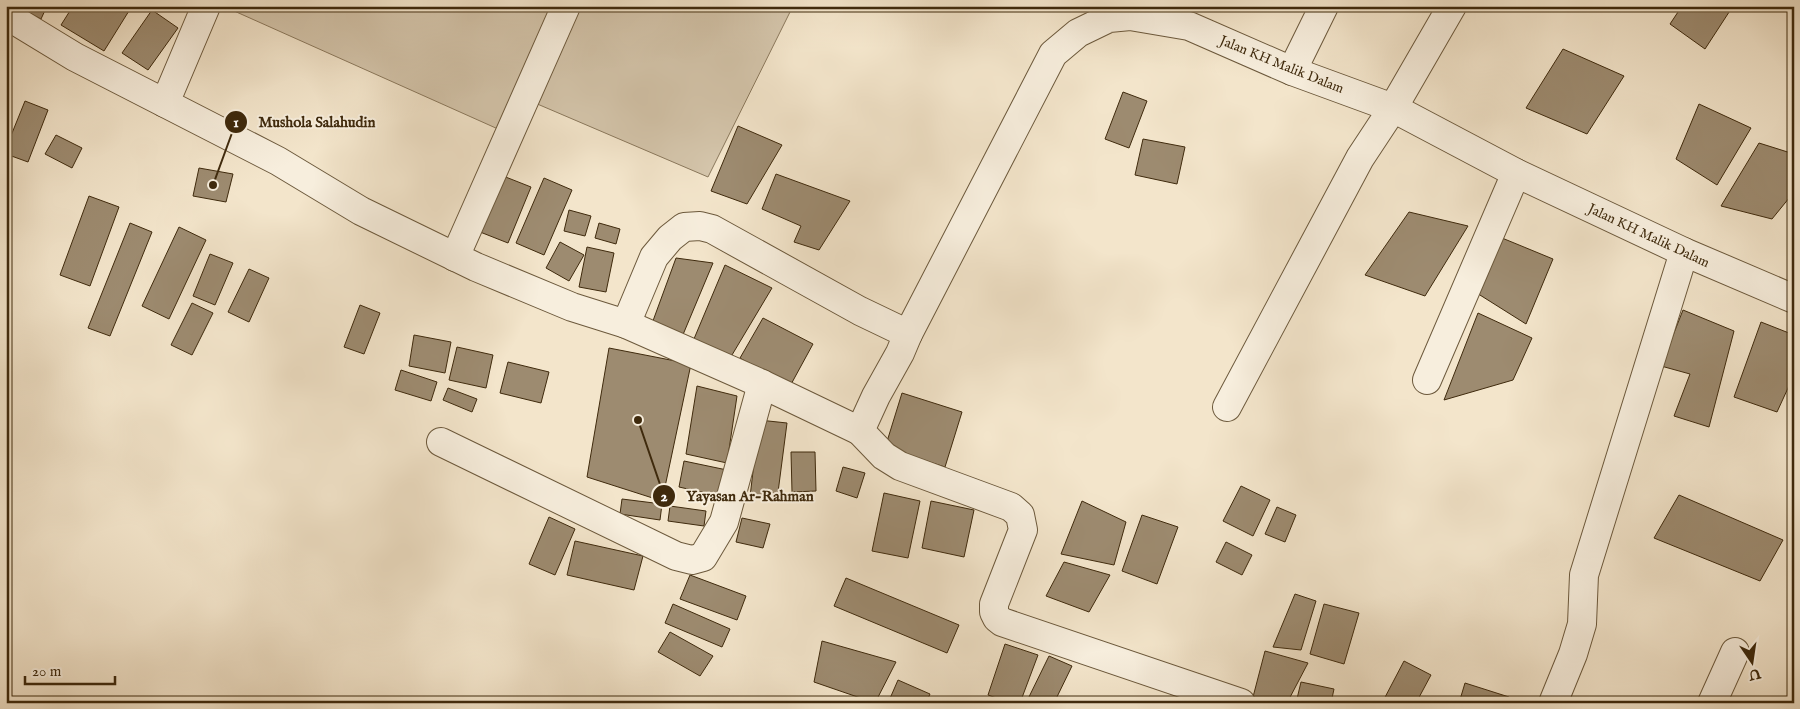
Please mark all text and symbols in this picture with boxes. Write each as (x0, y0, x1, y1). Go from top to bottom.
street label: Jalan KH Malik Dalam (1215, 31, 1347, 98)
callout: Mushola Salahudin (224, 107, 386, 137)
text: 1 (233, 113, 239, 132)
text: Mushola Salahudin (258, 113, 376, 132)
street label: Jalan KH Malik Dalam (1583, 199, 1713, 272)
callout: Yayasan Ar-Rahman (651, 481, 824, 511)
text: 2 (660, 487, 668, 506)
text: Yayasan Ar-Rahman (686, 487, 814, 506)
north arrow (1728, 636, 1778, 686)
scale bar (25, 654, 115, 686)
text: 20 m (32, 662, 62, 681)
text: U (1746, 663, 1763, 684)

